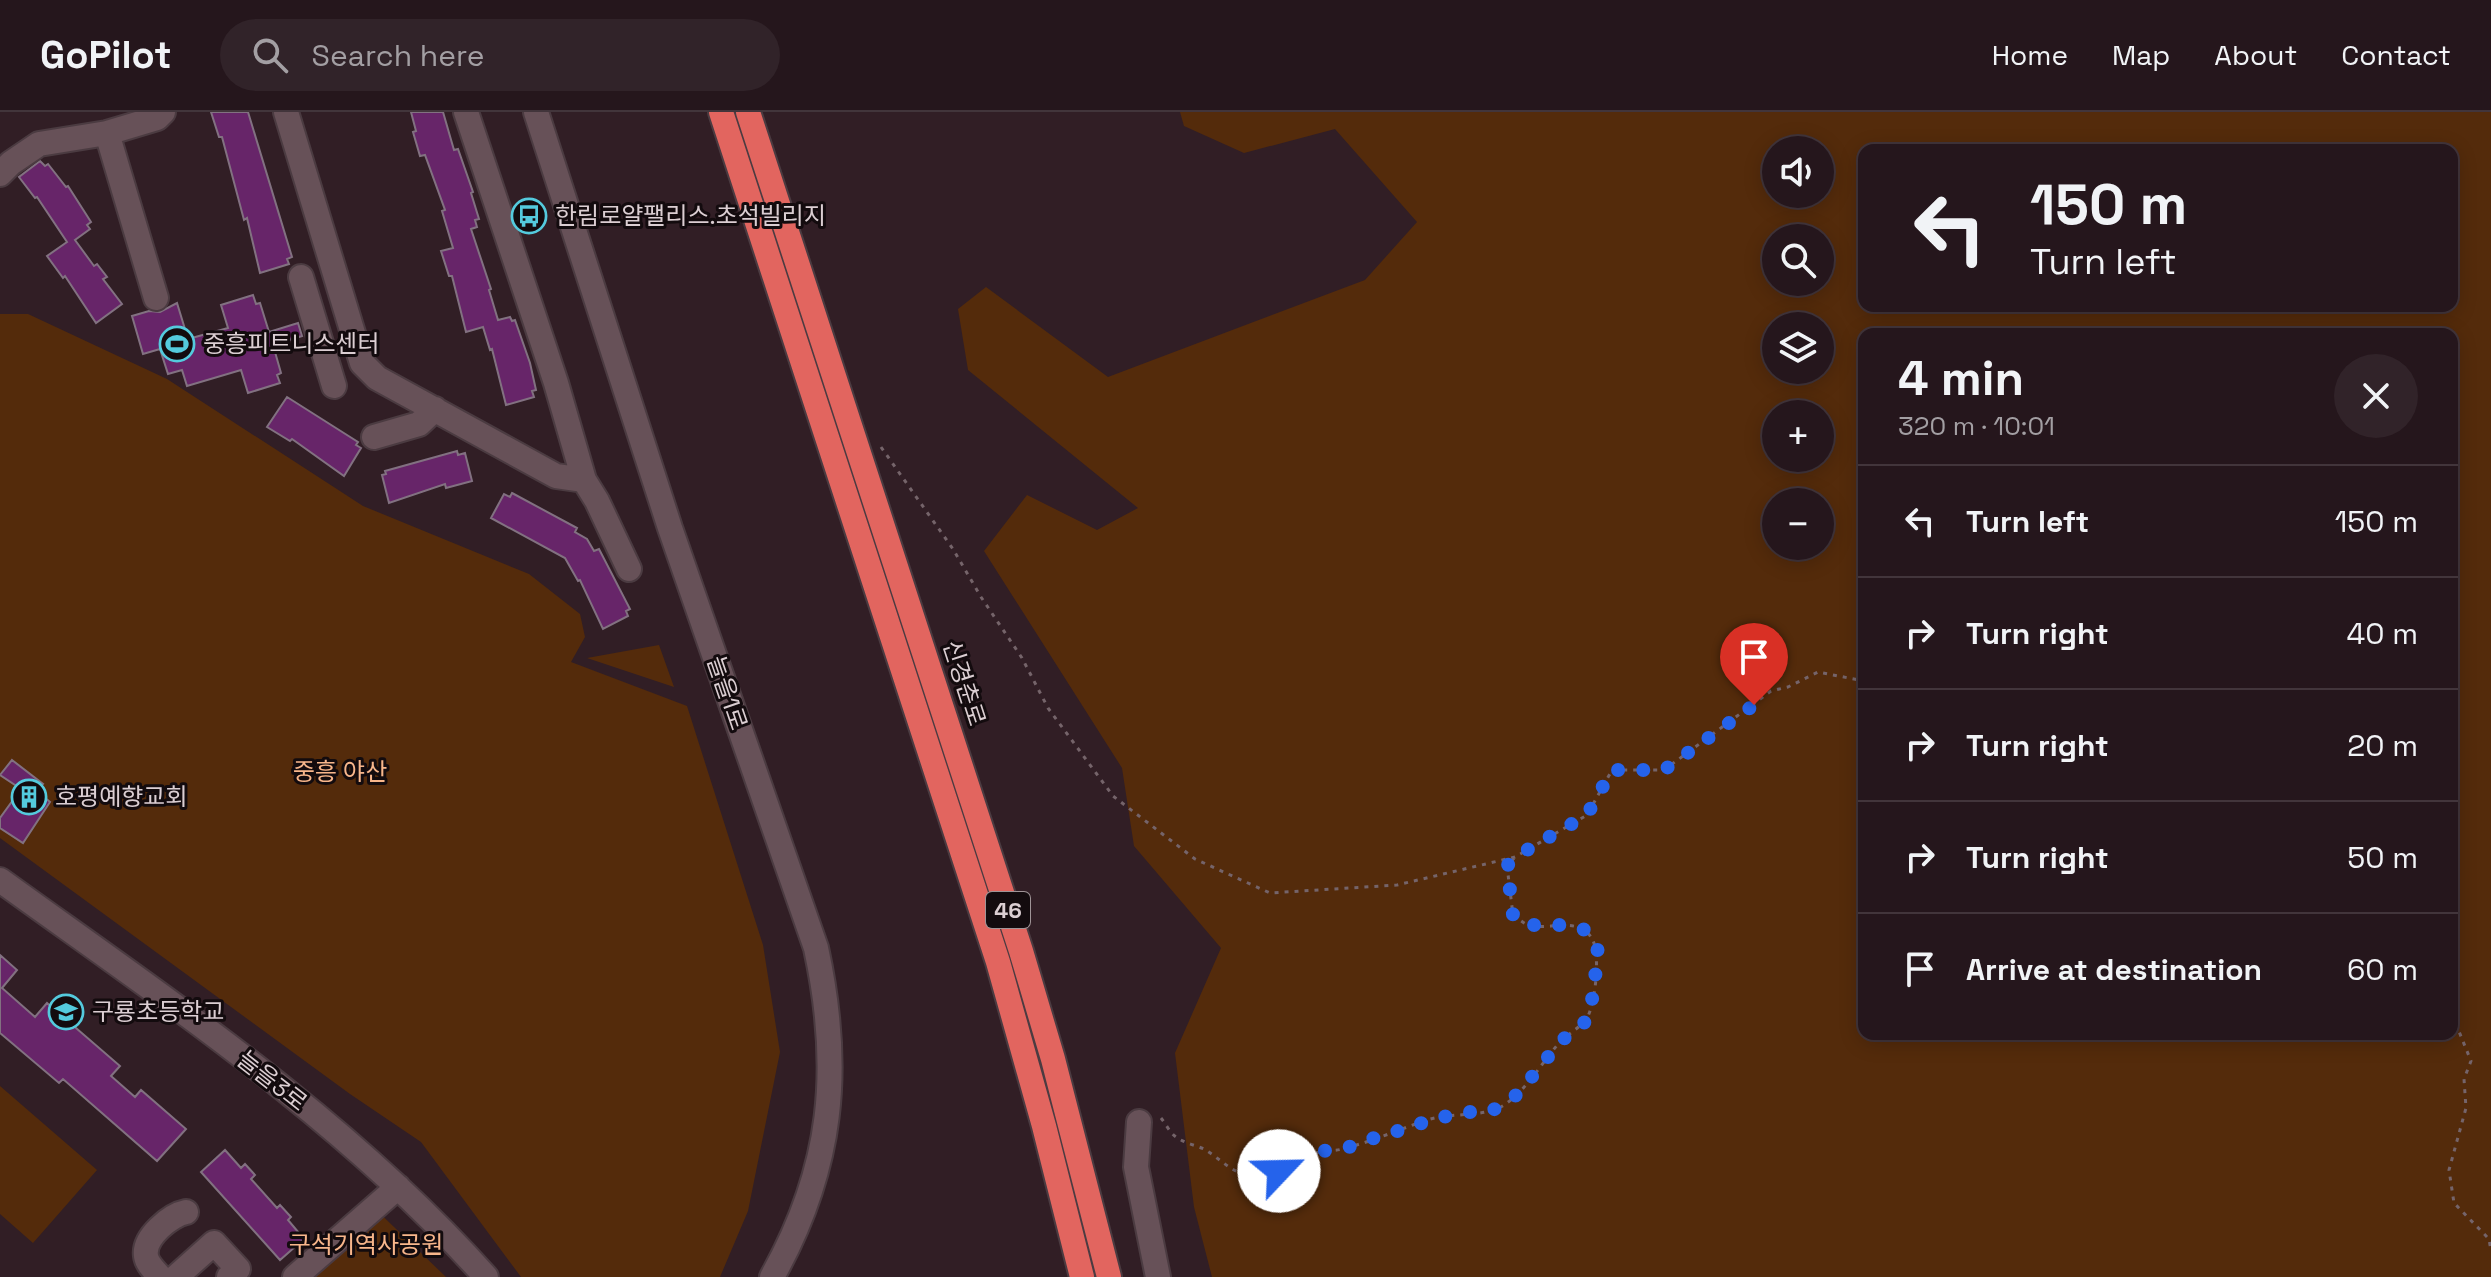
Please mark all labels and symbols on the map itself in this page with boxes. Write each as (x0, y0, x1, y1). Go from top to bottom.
bus stop icon: 한림로얄팰리스.초석빌리지 (510, 197, 548, 235)
place label: 한림로얄팰리스.초석빌리지 (555, 200, 826, 231)
sports icon: 중흥피트니스센터 (158, 325, 196, 363)
place label: 중흥피트니스센터 (203, 328, 380, 359)
pin (1720, 623, 1788, 705)
street label: 신경춘로 (936, 636, 993, 730)
street label: 늘을1로 (700, 652, 755, 734)
park label: 중흥 야산 (293, 756, 387, 787)
building icon: 호평예향교회 (10, 778, 48, 816)
place label: 호평예향교회 (55, 781, 187, 812)
road number: 46 (986, 892, 1030, 928)
school or university icon: 구룡초등학교 (47, 993, 85, 1031)
place label: 구룡초등학교 (92, 996, 224, 1027)
street label: 늘을3로 (231, 1044, 314, 1118)
position arrow (1237, 1129, 1321, 1213)
park label: 구석기역사공원 (289, 1229, 443, 1260)

